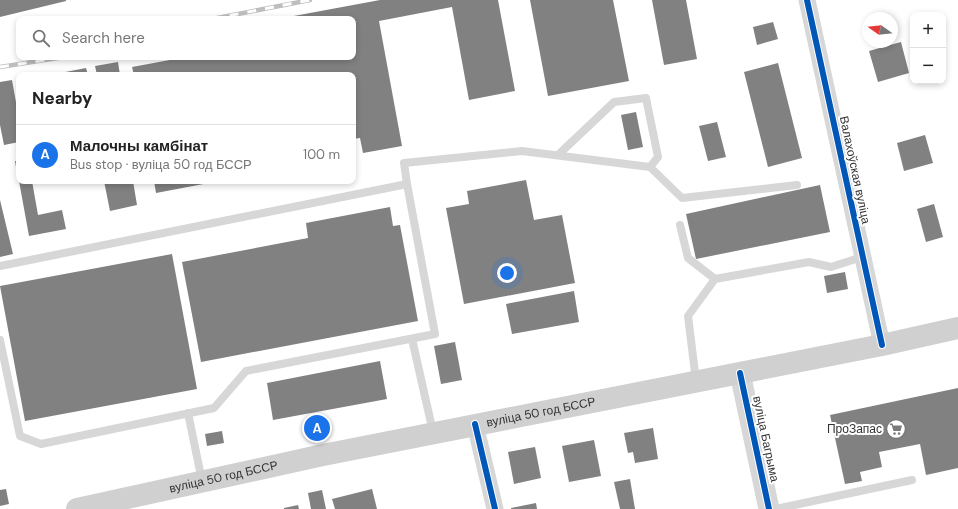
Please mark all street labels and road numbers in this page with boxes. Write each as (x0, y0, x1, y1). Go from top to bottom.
street label: Валахоўская вуліца (836, 115, 874, 226)
street label: вуліца 50 год БССР (485, 394, 597, 431)
street label: вуліца Багрыма (749, 395, 783, 484)
street label: вуліца 50 год БССР (168, 457, 279, 497)

